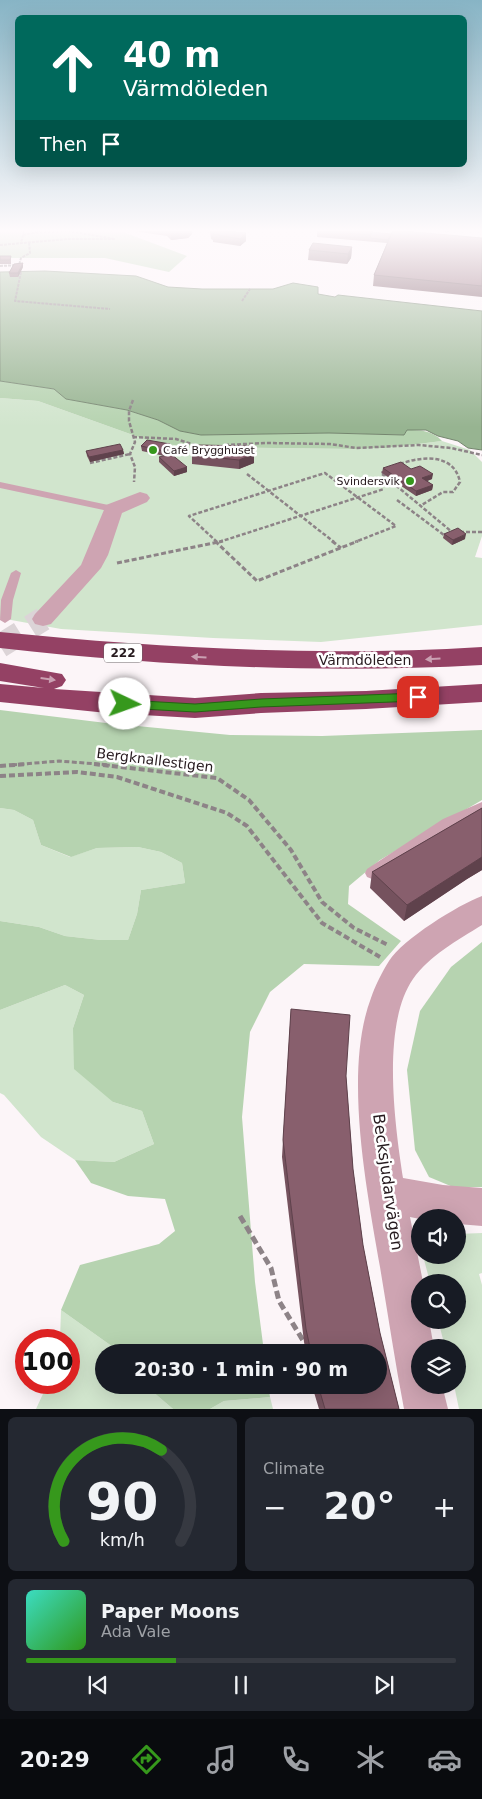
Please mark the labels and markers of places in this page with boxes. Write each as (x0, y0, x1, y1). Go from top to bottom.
marker: Café Brygghuset (147, 444, 159, 456)
place label: Café Brygghuset (163, 444, 256, 457)
place label: Svindersvik (337, 475, 401, 488)
marker: Svindersvik (404, 475, 416, 487)
pin (397, 676, 439, 718)

